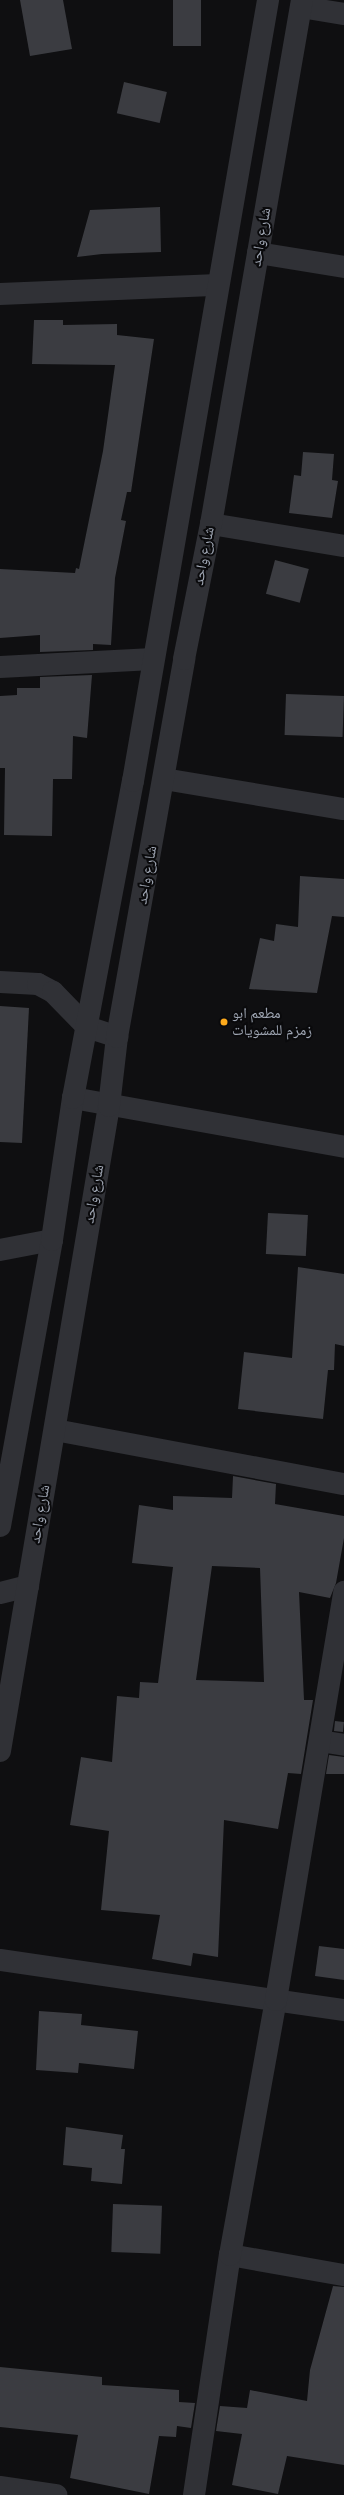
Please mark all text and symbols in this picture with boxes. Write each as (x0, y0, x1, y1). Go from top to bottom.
street label: شارع واحد (247, 206, 275, 268)
street label: شارع واحد (190, 525, 218, 587)
street label: شارع واحد (133, 844, 161, 906)
place label: مطعم ابو زمزم للمشويات (232, 1004, 312, 1039)
marker: مطعم ابو زمزم للمشويات (219, 1017, 229, 1027)
street label: شارع واحد (80, 1163, 108, 1225)
street label: شارع واحد (26, 1483, 54, 1545)

